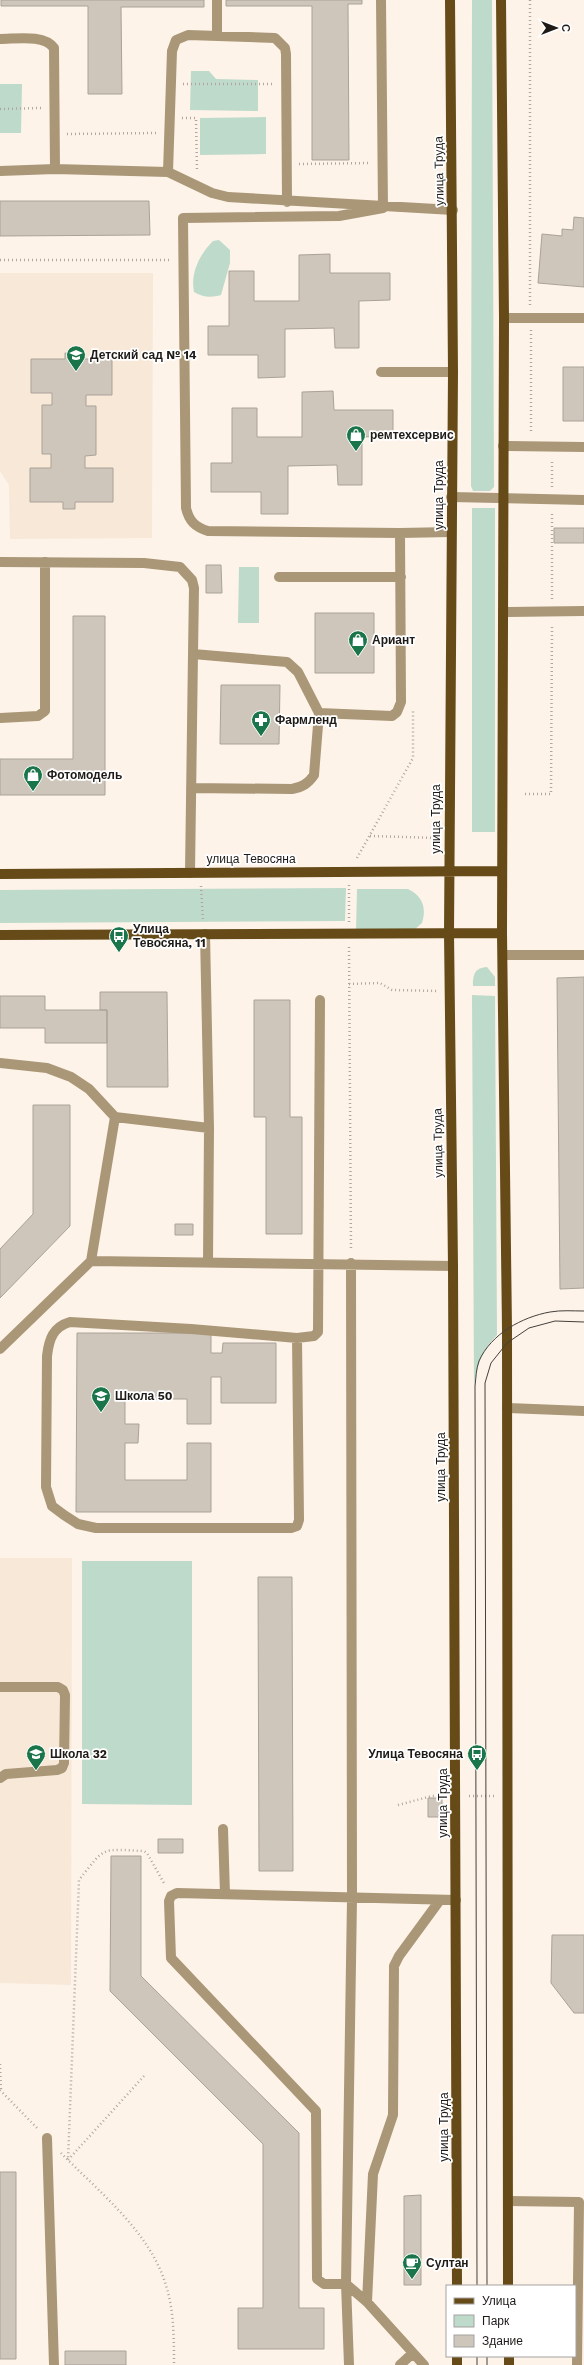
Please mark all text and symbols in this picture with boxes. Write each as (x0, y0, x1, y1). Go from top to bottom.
north arrow (536, 8, 576, 48)
text: С (559, 24, 572, 32)
street label: улица Труда (431, 136, 447, 206)
school or university icon: Детский сад № 14 (65, 344, 87, 372)
place label: Детский сад № 14 (90, 348, 197, 362)
shop icon: ремтехсервис (345, 424, 367, 452)
place label: ремтехсервис (370, 428, 454, 442)
street label: улица Труда (432, 460, 446, 530)
shop icon: Ариант (347, 629, 369, 657)
place label: Ариант (372, 633, 415, 647)
pharmacy icon: Фармленд (250, 709, 272, 737)
place label: Фармленд (275, 713, 337, 727)
shop icon: Фотомодель (22, 764, 44, 792)
place label: Фотомодель (47, 768, 122, 782)
street label: улица Труда (429, 784, 443, 854)
street label: улица Тевосяна (206, 852, 296, 866)
place label: Улица Тевосяна, 11 (133, 922, 206, 950)
bus stop icon: Улица Тевосяна, 11 (108, 925, 130, 953)
street label: улица Труда (430, 1108, 446, 1178)
school or university icon: Школа 50 (90, 1385, 112, 1413)
place label: Школа 50 (115, 1389, 173, 1403)
street label: улица Труда (434, 1432, 448, 1502)
school or university icon: Школа 32 (25, 1743, 47, 1771)
bus stop icon: Улица Тевосяна (466, 1743, 488, 1771)
place label: Школа 32 (50, 1747, 107, 1761)
place label: Улица Тевосяна (368, 1747, 463, 1761)
street label: улица Труда (436, 1768, 450, 1838)
street label: улица Труда (437, 2092, 451, 2162)
cafe icon: Султан (401, 2252, 423, 2280)
place label: Султан (426, 2256, 469, 2270)
legend (446, 2285, 576, 2357)
text: Улица (482, 2294, 516, 2308)
text: Парк (482, 2314, 510, 2328)
text: Здание (482, 2334, 523, 2348)

